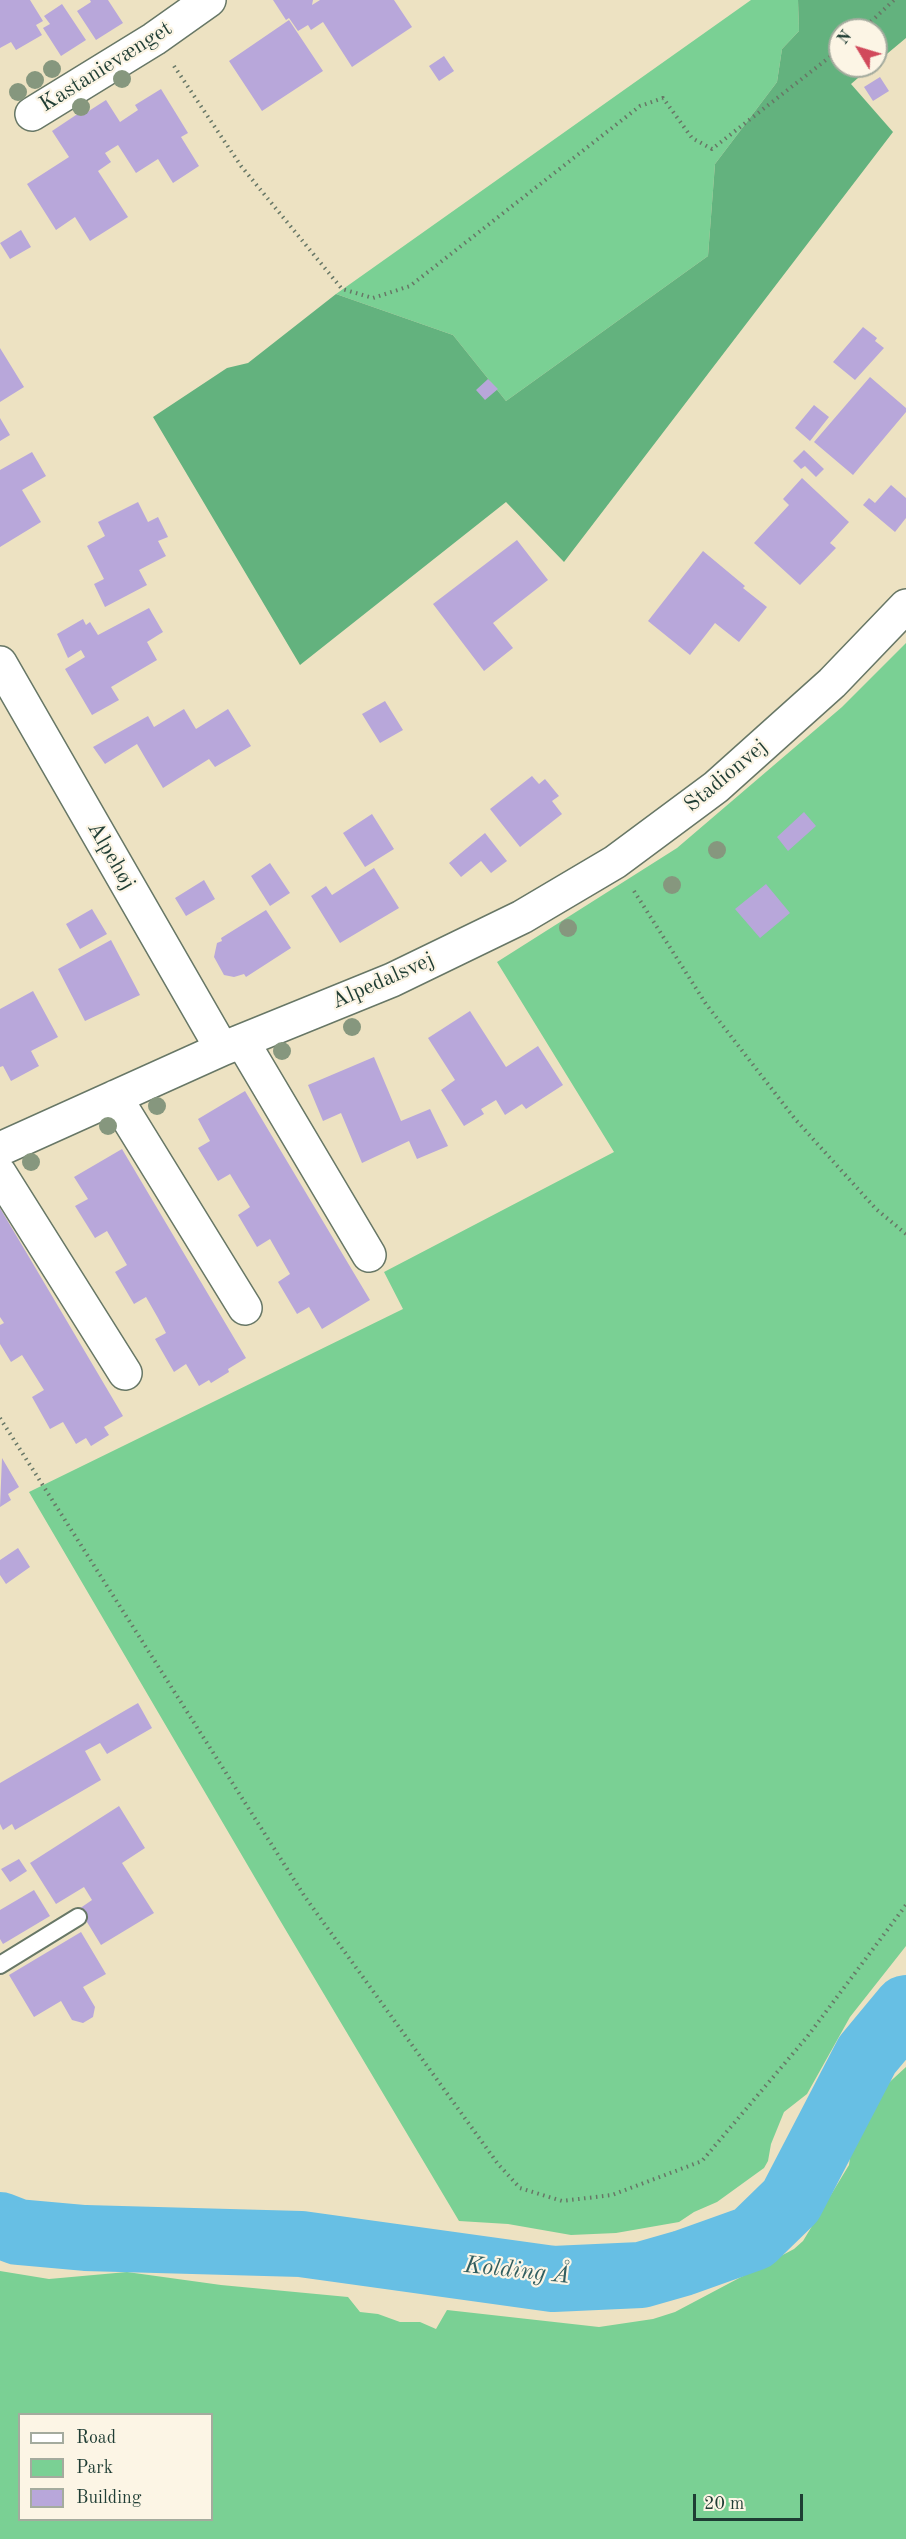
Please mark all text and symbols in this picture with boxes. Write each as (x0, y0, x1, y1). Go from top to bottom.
street label: Kastanievænget (35, 16, 177, 118)
north arrow (828, 18, 888, 78)
text: N (835, 28, 855, 48)
street label: Stadionvej (679, 734, 773, 818)
street label: Alpehøj (81, 817, 141, 895)
street label: Alpedalsvej (327, 947, 439, 1015)
water label: Kolding Å (463, 2251, 571, 2291)
legend (18, 2413, 213, 2521)
text: Road (76, 2429, 116, 2447)
text: Park (76, 2459, 113, 2477)
scale bar (696, 2482, 806, 2520)
text: Building (76, 2489, 141, 2507)
text: 20 m (704, 2495, 744, 2513)

